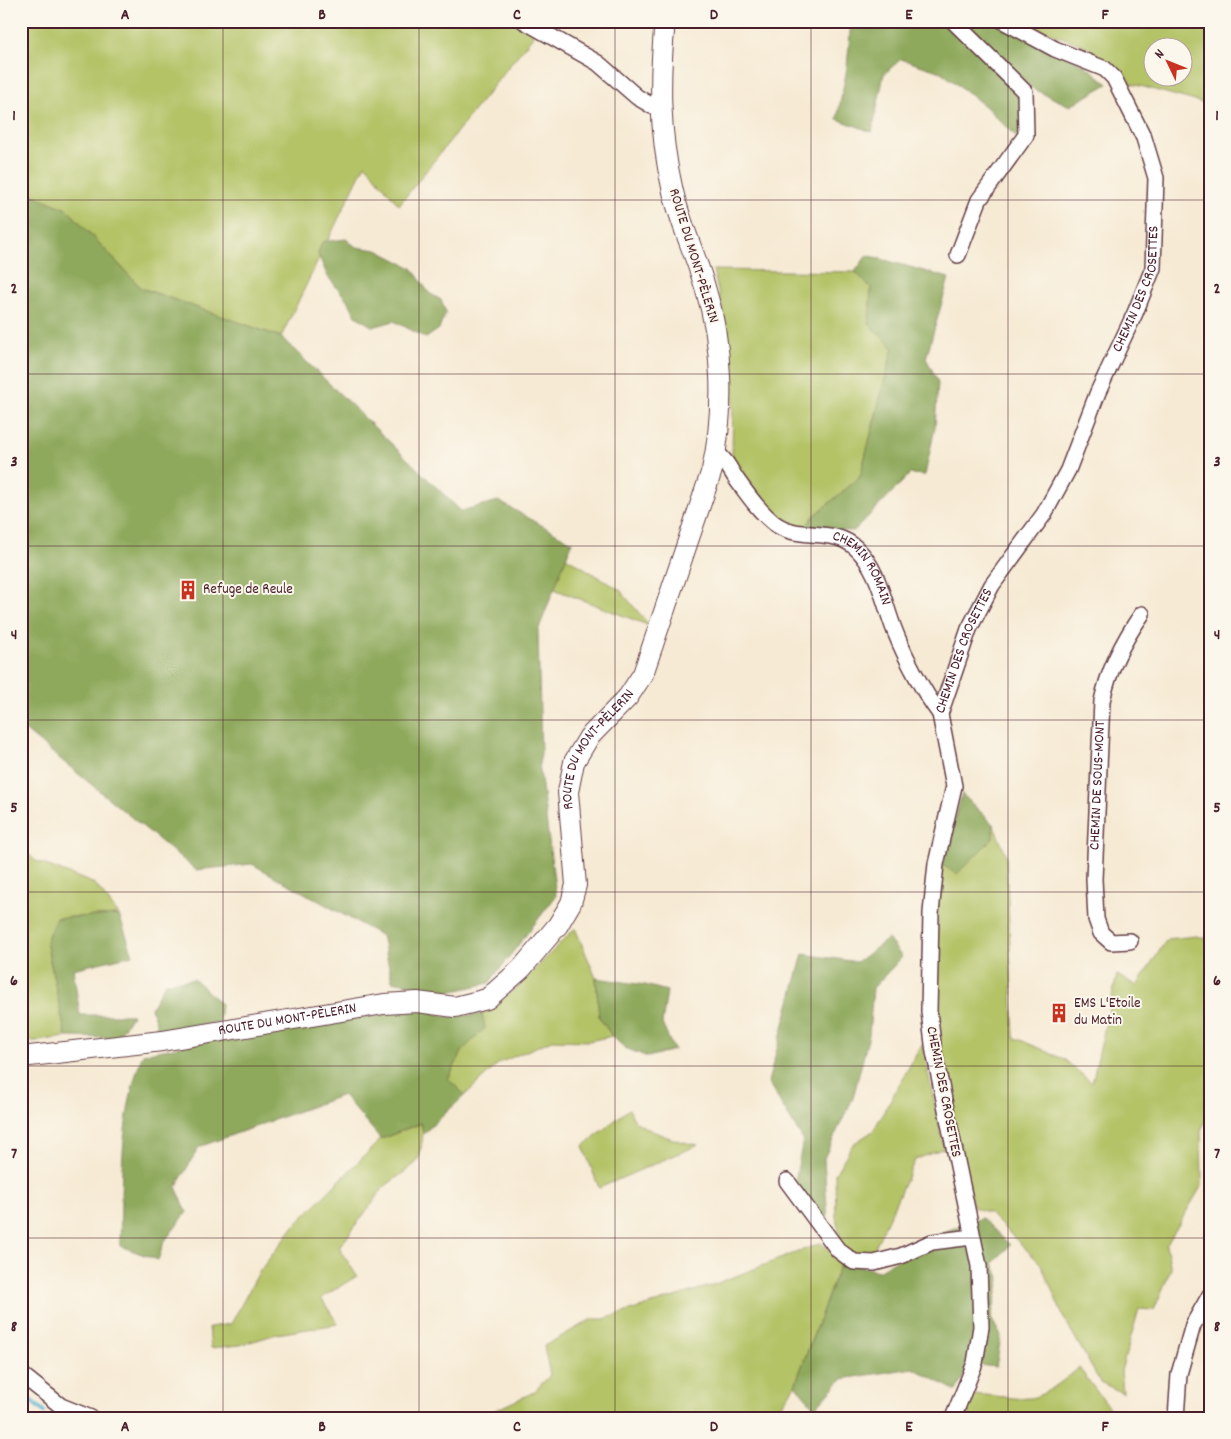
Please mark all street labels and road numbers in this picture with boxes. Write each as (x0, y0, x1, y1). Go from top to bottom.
street label: ROUTE DU MONT-PÈLERIN (662, 186, 724, 326)
street label: CHEMIN DES CROSETTES (1107, 225, 1165, 356)
street label: CHEMIN ROMAIN (830, 526, 896, 608)
street label: CHEMIN DES CROSETTES (930, 585, 999, 717)
street label: ROUTE DU MONT-PÈLERIN (557, 686, 641, 811)
street label: CHEMIN DE SOUS-MONT (1084, 720, 1112, 851)
street label: ROUTE DU MONT-PÈLERIN (217, 998, 358, 1042)
street label: CHEMIN DES CROSETTES (920, 1025, 966, 1159)

